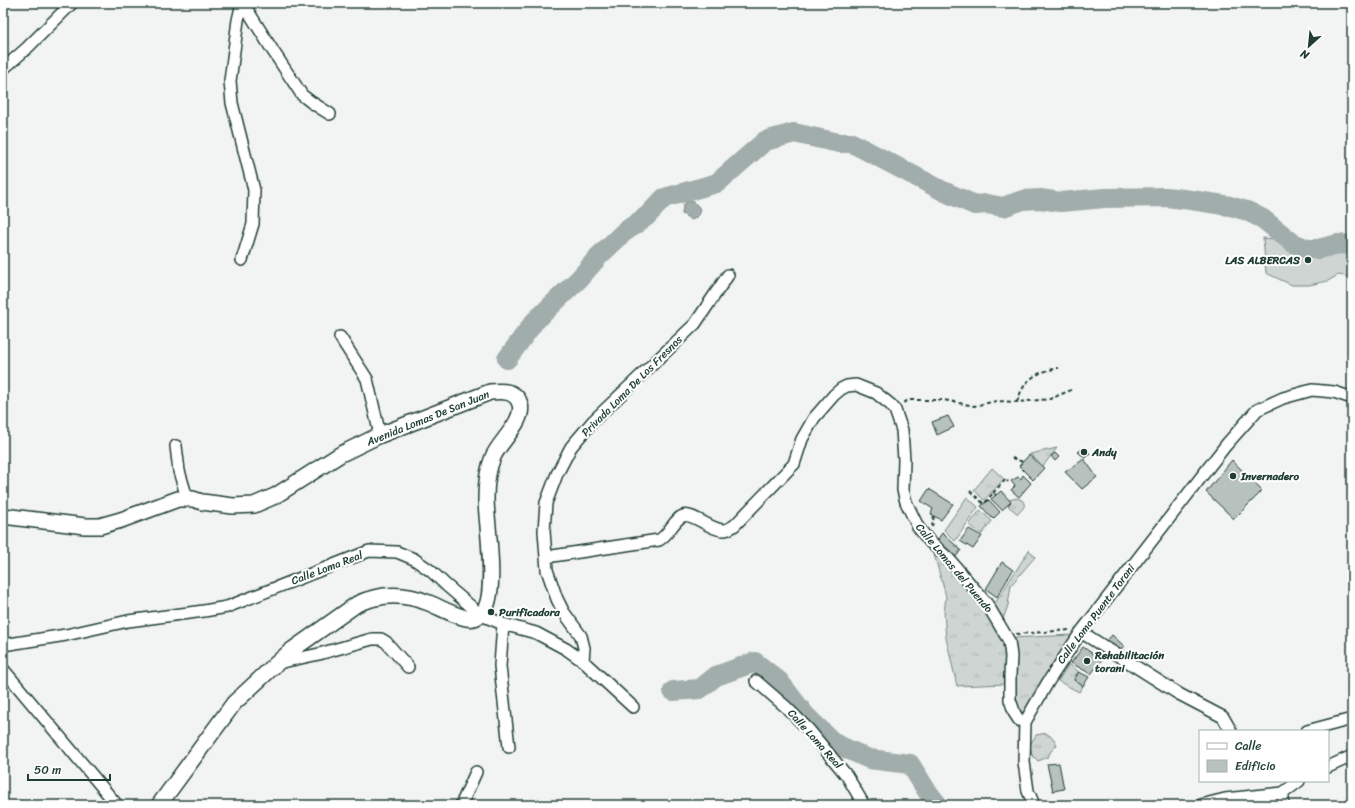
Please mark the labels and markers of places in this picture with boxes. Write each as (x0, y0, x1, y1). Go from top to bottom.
place label: LAS ALBERCAS (1225, 251, 1300, 270)
marker: LAS ALBERCAS (1303, 255, 1313, 265)
place label: Andy (1091, 443, 1117, 462)
marker: Andy (1079, 447, 1089, 457)
place label: Invernadero (1240, 467, 1300, 486)
marker: Invernadero (1228, 471, 1238, 481)
place label: Purificadora (499, 603, 560, 622)
marker: Purificadora (486, 607, 496, 617)
place label: Rehabilitación torani (1094, 646, 1164, 678)
marker: Rehabilitación torani (1082, 656, 1092, 666)

